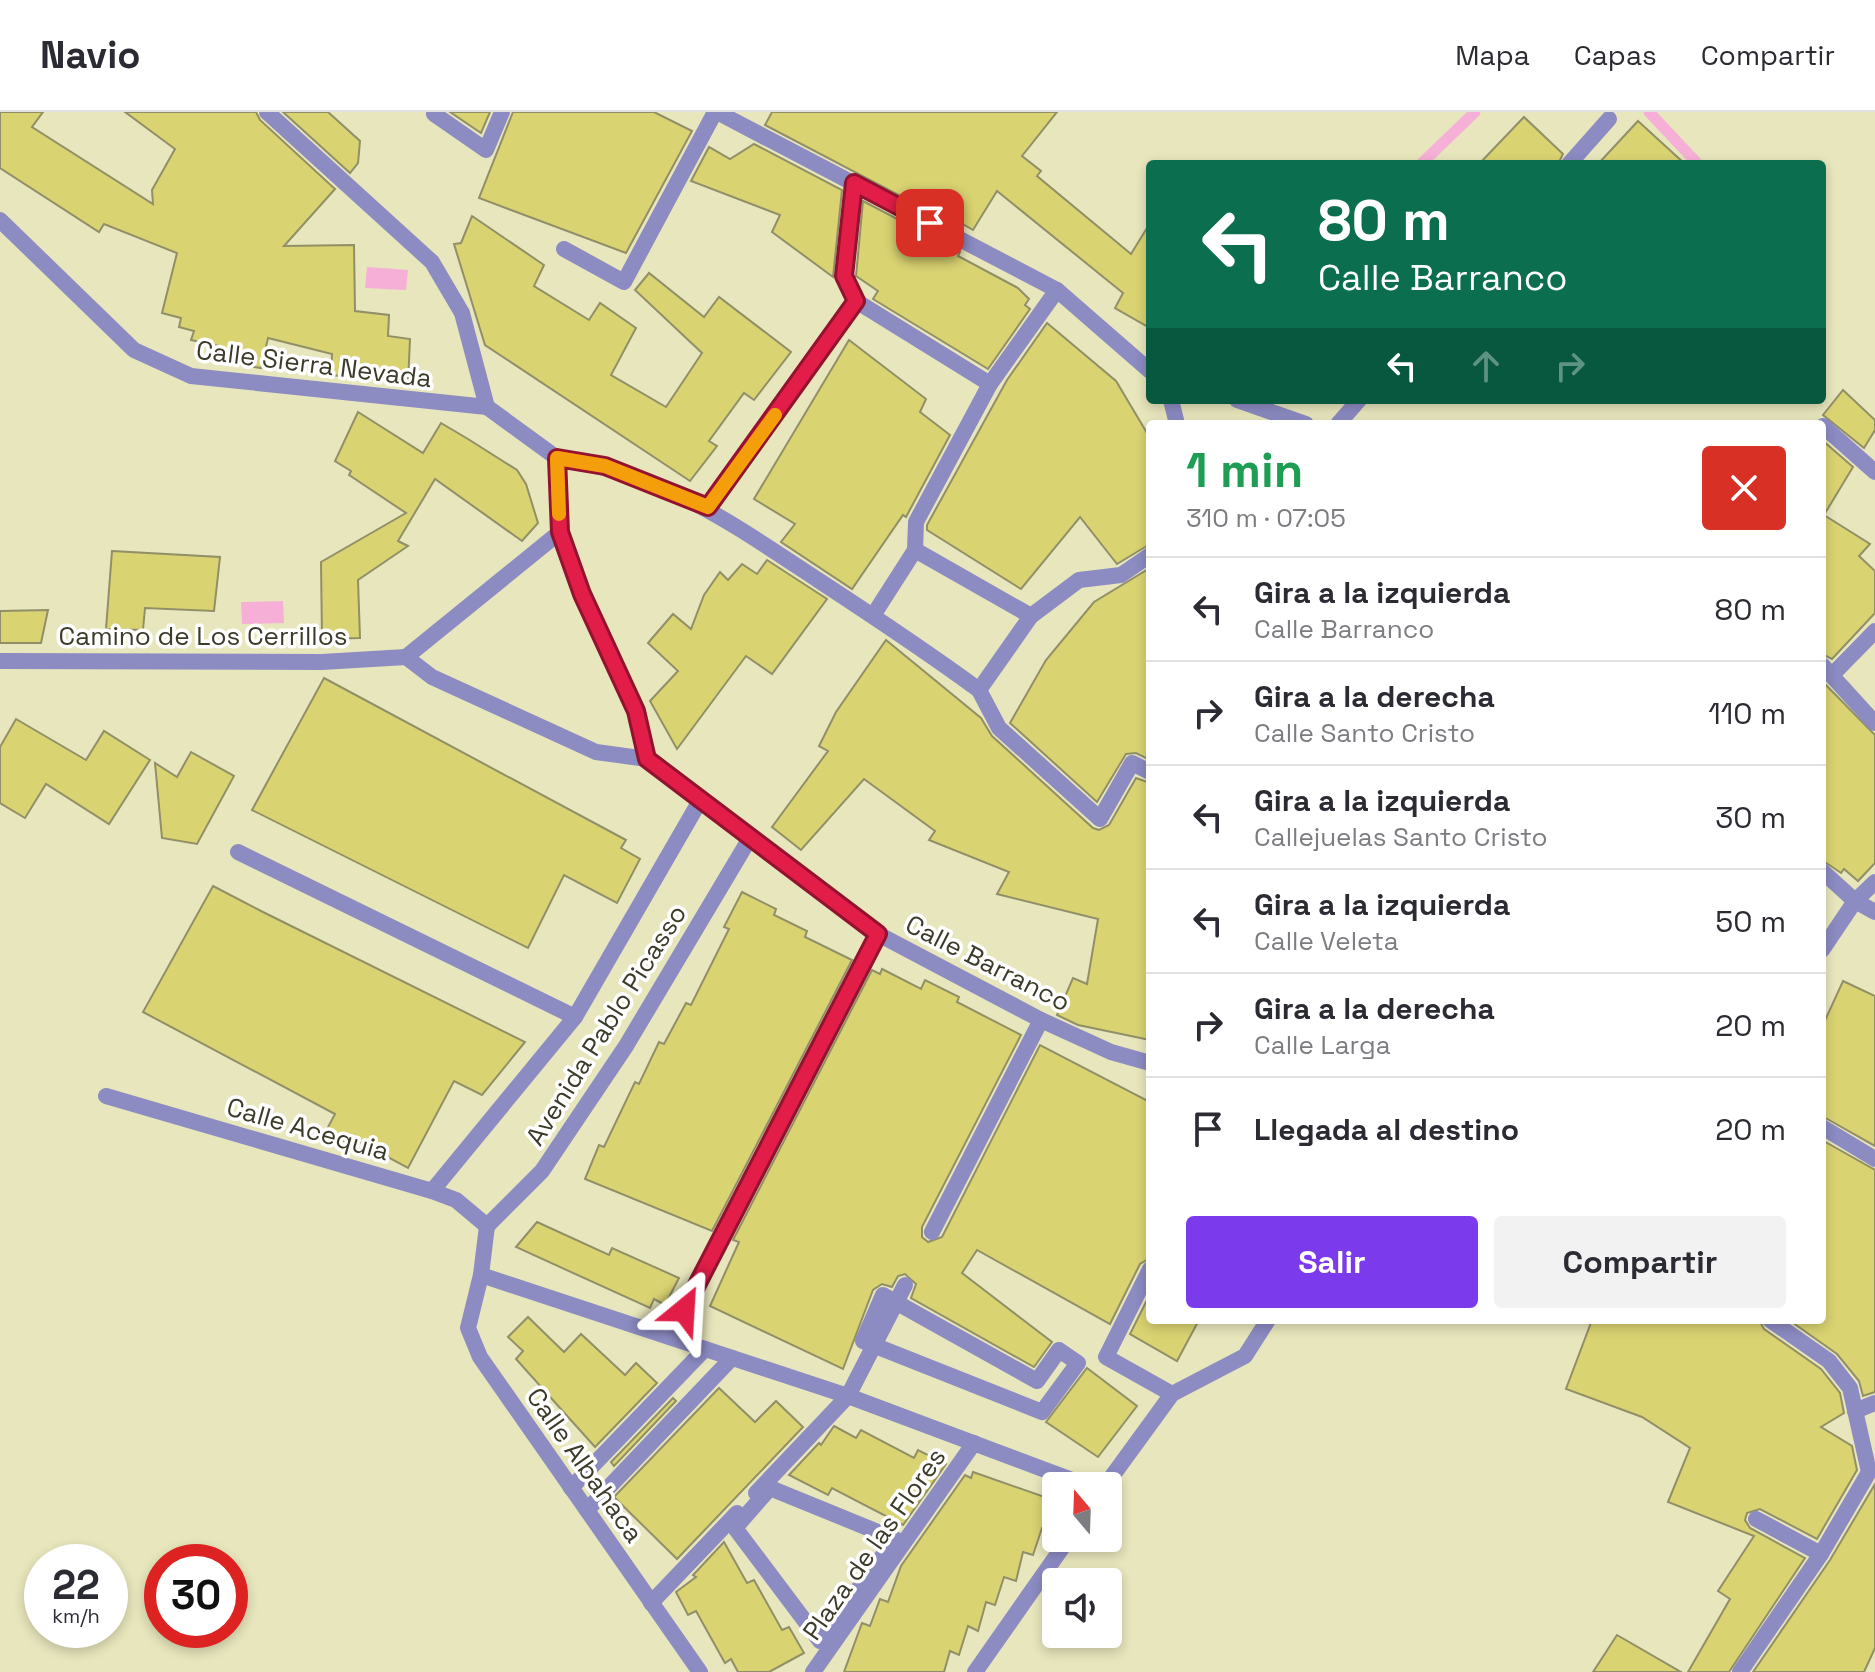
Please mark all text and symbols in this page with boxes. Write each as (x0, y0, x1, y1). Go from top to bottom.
text: Navio (40, 31, 141, 79)
text: Mapa (1455, 37, 1530, 73)
text: Capas (1574, 37, 1657, 73)
text: Compartir (1701, 37, 1835, 73)
text: 80 m (1318, 185, 1450, 256)
pin (896, 189, 964, 257)
icon: left (1186, 192, 1290, 296)
icon: arrive (908, 201, 952, 245)
text: Calle Barranco (1318, 255, 1568, 301)
street label: Calle Sierra Nevada (194, 333, 434, 395)
icon: left (1380, 344, 1424, 388)
icon: ahead (1464, 344, 1508, 388)
icon: right (1548, 344, 1592, 388)
text: 1 min (1186, 440, 1303, 501)
button: close (1702, 446, 1786, 530)
text: 310 m · 07:05 (1186, 501, 1346, 535)
text: Gira a la izquierda (1254, 573, 1510, 612)
icon: left (1186, 587, 1230, 631)
text: 80 m (1715, 590, 1786, 629)
text: Calle Barranco (1254, 612, 1434, 646)
street label: Camino de Los Cerrillos (58, 619, 348, 653)
text: Gira a la derecha (1254, 677, 1495, 716)
icon: right (1186, 691, 1230, 735)
text: 110 m (1708, 694, 1786, 733)
text: Calle Santo Cristo (1254, 716, 1475, 750)
text: Gira a la izquierda (1254, 781, 1510, 820)
icon: left (1186, 795, 1230, 839)
text: 30 m (1715, 798, 1786, 837)
text: Callejuelas Santo Cristo (1254, 820, 1548, 854)
text: Gira a la izquierda (1254, 885, 1510, 924)
street label: Avenida Pablo Picasso (518, 898, 694, 1152)
icon: left (1186, 899, 1230, 943)
text: 50 m (1715, 902, 1786, 941)
street label: Calle Barranco (900, 907, 1076, 1019)
text: Calle Veleta (1254, 924, 1399, 958)
text: Gira a la derecha (1254, 989, 1495, 1028)
icon: right (1186, 1003, 1230, 1047)
text: 20 m (1715, 1006, 1786, 1045)
text: Calle Larga (1254, 1028, 1391, 1062)
street label: Calle Acequia (223, 1090, 393, 1168)
icon: arrive (1186, 1107, 1230, 1151)
text: Llegada al destino (1254, 1110, 1519, 1149)
text: 20 m (1715, 1110, 1786, 1149)
button: Salir (1186, 1216, 1478, 1308)
button: Compartir (1494, 1216, 1786, 1308)
position arrow (642, 1268, 726, 1352)
street label: Calle Albahaca (519, 1381, 651, 1549)
street label: Plaza de las Flores (795, 1441, 953, 1647)
north arrow (1042, 1472, 1122, 1552)
map controls (1042, 1472, 1122, 1648)
speed limit sign: 30 (144, 1544, 248, 1648)
text: 22 (52, 1560, 100, 1611)
button: sound (1042, 1568, 1122, 1648)
text: km/h (52, 1603, 100, 1629)

